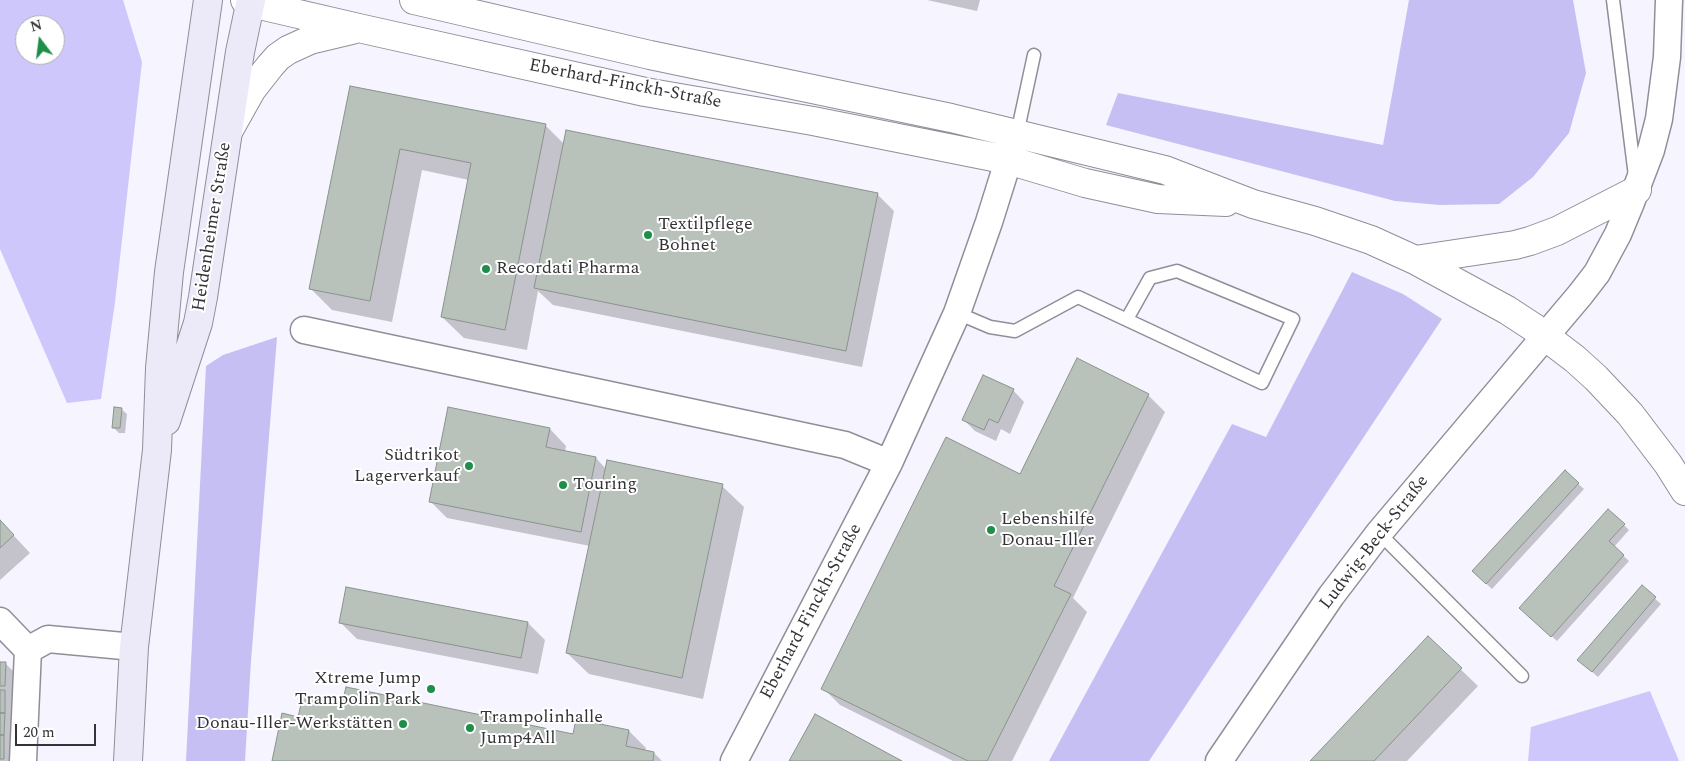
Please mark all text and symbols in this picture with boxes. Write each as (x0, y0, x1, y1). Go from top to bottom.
text: N (28, 14, 44, 38)
north arrow (15, 15, 65, 65)
street label: Eberhard-Finckh-Straße (527, 56, 723, 114)
street label: Heidenheimer Straße (189, 141, 237, 313)
place label: Textilpflege Bohnet (658, 214, 753, 256)
marker: Textilpflege Bohnet (642, 229, 654, 241)
place label: Recordati Pharma (496, 258, 639, 280)
marker: Recordati Pharma (480, 263, 492, 275)
place label: Südtrikot Lagerverkauf (354, 445, 459, 488)
marker: Südtrikot Lagerverkauf (463, 460, 475, 472)
street label: Ludwig-Beck-Straße (1316, 472, 1434, 614)
place label: Touring (573, 474, 637, 496)
marker: Touring (557, 479, 569, 491)
place label: Lebenshilfe Donau-Iller (1001, 509, 1094, 552)
street label: Eberhard-Finckh-Straße (757, 521, 867, 703)
marker: Lebenshilfe Donau-Iller (985, 524, 997, 536)
place label: Xtreme Jump Trampolin Park (295, 668, 421, 711)
marker: Xtreme Jump Trampolin Park (425, 683, 437, 695)
place label: Trampolinhalle Jump4All (480, 707, 603, 750)
place label: Donau-Iller-Werkstätten (196, 713, 393, 735)
scale bar (18, 714, 99, 746)
marker: Donau-Iller-Werkstätten (397, 718, 409, 730)
text: 20 m (23, 721, 55, 744)
marker: Trampolinhalle Jump4All (464, 722, 476, 734)

